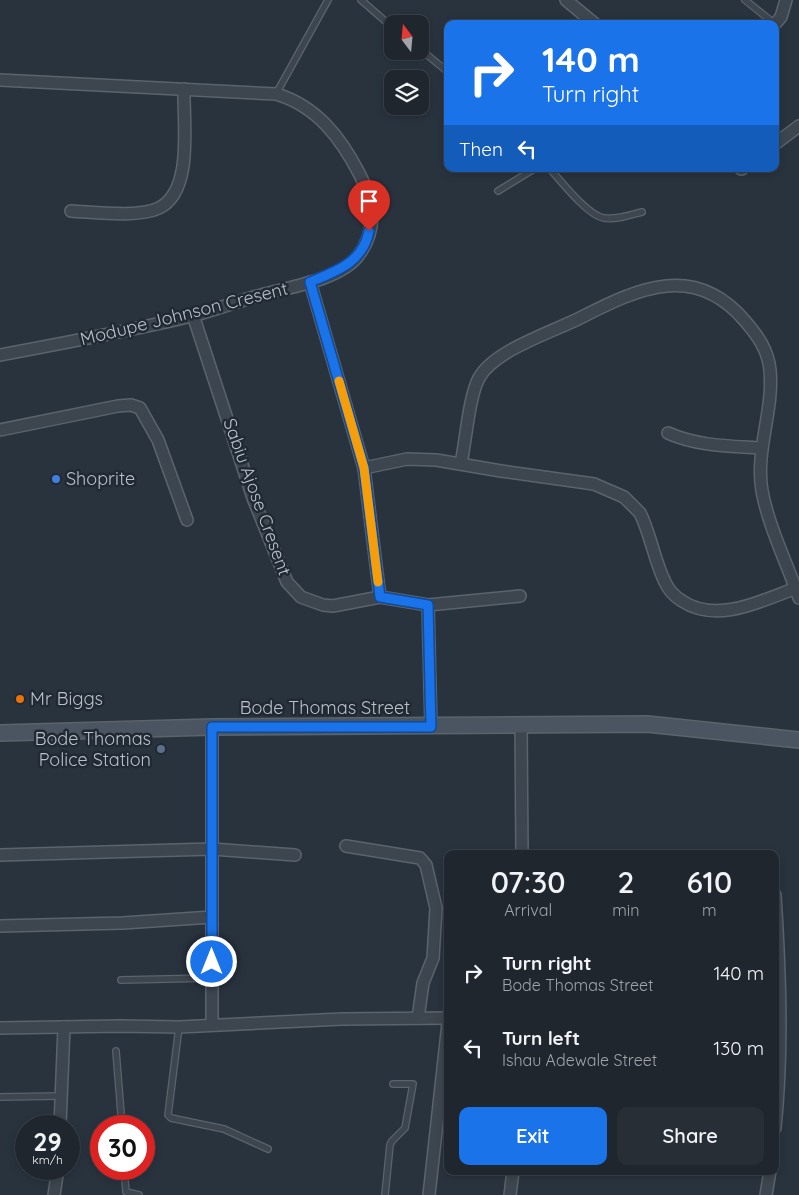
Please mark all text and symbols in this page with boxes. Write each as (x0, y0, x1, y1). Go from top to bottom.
north arrow (384, 15, 429, 60)
map controls (384, 15, 429, 115)
text: 140 m (542, 37, 640, 81)
icon: right (459, 40, 524, 105)
button: layers (384, 70, 429, 115)
text: Turn right (542, 80, 639, 108)
icon: left (513, 135, 541, 163)
text: Then (459, 137, 503, 161)
pin (348, 180, 390, 231)
icon: arrive (355, 187, 383, 215)
street label: Modupe Johnson Cresent (78, 277, 290, 350)
street label: Sabiu Ajose Cresent (218, 415, 297, 578)
place label: Shoprite (66, 467, 135, 490)
marker: Shoprite (50, 473, 62, 485)
place label: Mr Biggs (30, 687, 103, 710)
marker: Mr Biggs (14, 693, 26, 705)
street label: Bode Thomas Street (240, 696, 410, 719)
place label: Bode Thomas Police Station (35, 727, 151, 771)
marker: Bode Thomas Police Station (155, 743, 167, 755)
text: 07:30 (491, 863, 565, 901)
text: 2 (617, 863, 634, 901)
text: 610 (686, 863, 732, 901)
text: Arrival (504, 900, 552, 920)
text: min (612, 900, 640, 920)
text: m (702, 900, 717, 920)
position arrow (185, 935, 237, 987)
text: Turn right (502, 951, 591, 975)
icon: right (459, 959, 487, 987)
text: 140 m (713, 961, 764, 985)
text: Bode Thomas Street (502, 975, 653, 995)
text: Turn left (502, 1026, 580, 1050)
icon: left (459, 1034, 487, 1062)
text: 130 m (713, 1036, 764, 1060)
text: Ishau Adewale Street (502, 1050, 657, 1070)
button: Exit (459, 1107, 607, 1165)
button: Share (617, 1107, 764, 1165)
speed limit sign: 30 (90, 1115, 155, 1180)
text: 29 (33, 1126, 62, 1157)
text: km/h (32, 1152, 63, 1167)

